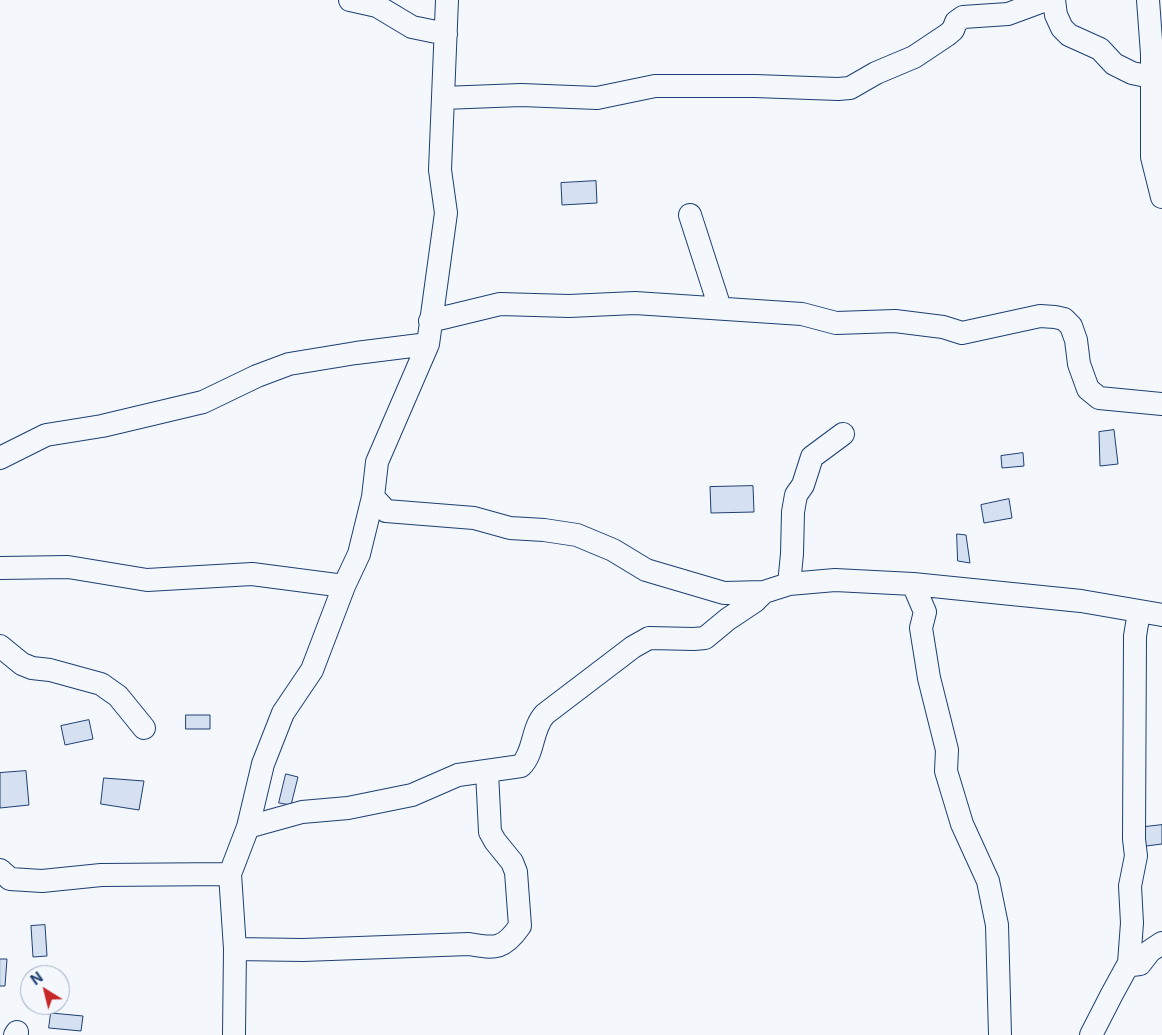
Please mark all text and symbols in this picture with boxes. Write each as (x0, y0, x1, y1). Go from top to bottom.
north arrow (20, 965, 70, 1015)
text: N (27, 968, 46, 988)

